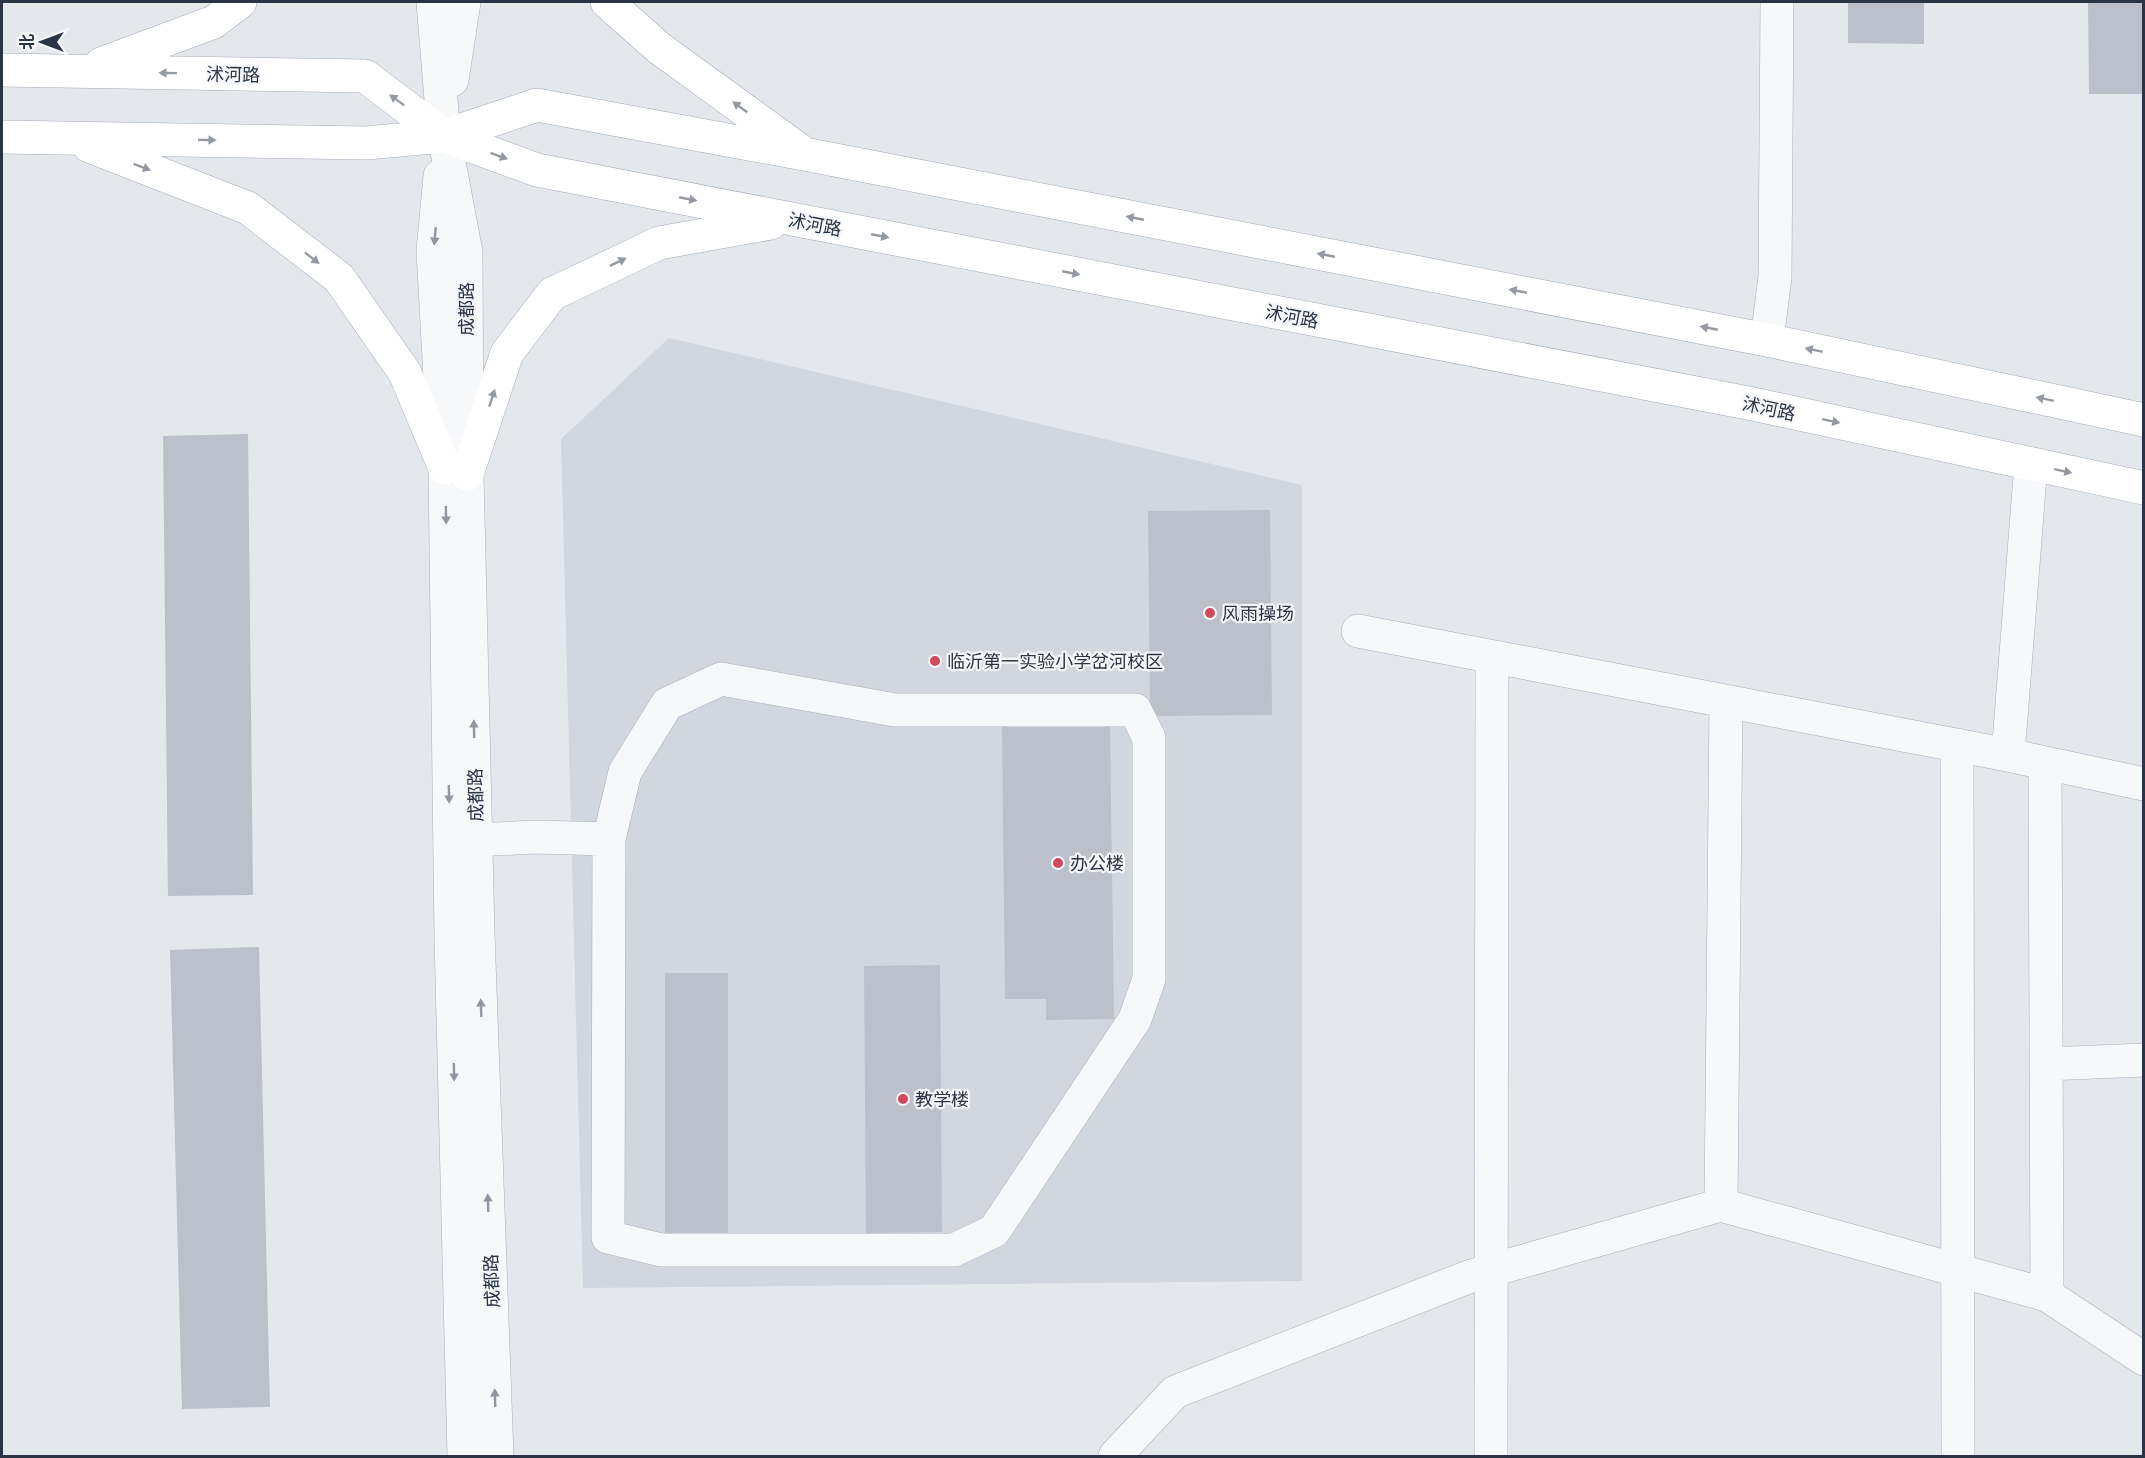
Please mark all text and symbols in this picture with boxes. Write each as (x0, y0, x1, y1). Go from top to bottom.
north arrow (12, 12, 72, 72)
text: 北 (16, 34, 38, 50)
street label: 沭河路 (206, 62, 260, 86)
one-way arrow (159, 68, 178, 78)
one-way arrow (390, 95, 405, 107)
one-way arrow (732, 101, 748, 113)
one-way arrow (197, 135, 216, 145)
one-way arrow (490, 152, 508, 161)
one-way arrow (133, 163, 151, 172)
one-way arrow (679, 195, 698, 204)
street label: 沭河路 (786, 207, 844, 241)
one-way arrow (1125, 213, 1144, 222)
one-way arrow (430, 226, 440, 245)
one-way arrow (870, 232, 889, 241)
one-way arrow (1317, 250, 1336, 259)
one-way arrow (305, 251, 320, 263)
one-way arrow (610, 258, 627, 267)
one-way arrow (1062, 269, 1081, 278)
street label: 成都路 (454, 282, 478, 336)
one-way arrow (1508, 286, 1527, 295)
street label: 沭河路 (1263, 299, 1321, 333)
one-way arrow (1700, 323, 1719, 332)
one-way arrow (1804, 344, 1823, 354)
one-way arrow (488, 389, 497, 407)
street label: 沭河路 (1740, 391, 1798, 425)
one-way arrow (2036, 394, 2055, 404)
one-way arrow (1822, 417, 1841, 426)
one-way arrow (2054, 467, 2073, 476)
one-way arrow (441, 505, 450, 524)
place label: 风雨操场 (1222, 601, 1294, 625)
marker: 风雨操场 (1203, 606, 1217, 620)
place label: 临沂第一实验小学岔河校区 (947, 649, 1163, 673)
marker: 临沂第一实验小学岔河校区 (928, 654, 942, 668)
one-way arrow (469, 720, 479, 739)
street label: 成都路 (463, 768, 487, 822)
one-way arrow (444, 784, 454, 803)
place label: 办公楼 (1070, 851, 1124, 875)
marker: 办公楼 (1051, 856, 1065, 870)
one-way arrow (476, 999, 486, 1018)
one-way arrow (450, 1063, 459, 1082)
place label: 教学楼 (915, 1087, 969, 1111)
marker: 教学楼 (896, 1092, 910, 1106)
one-way arrow (484, 1194, 493, 1213)
street label: 成都路 (478, 1254, 504, 1308)
one-way arrow (491, 1389, 500, 1408)

